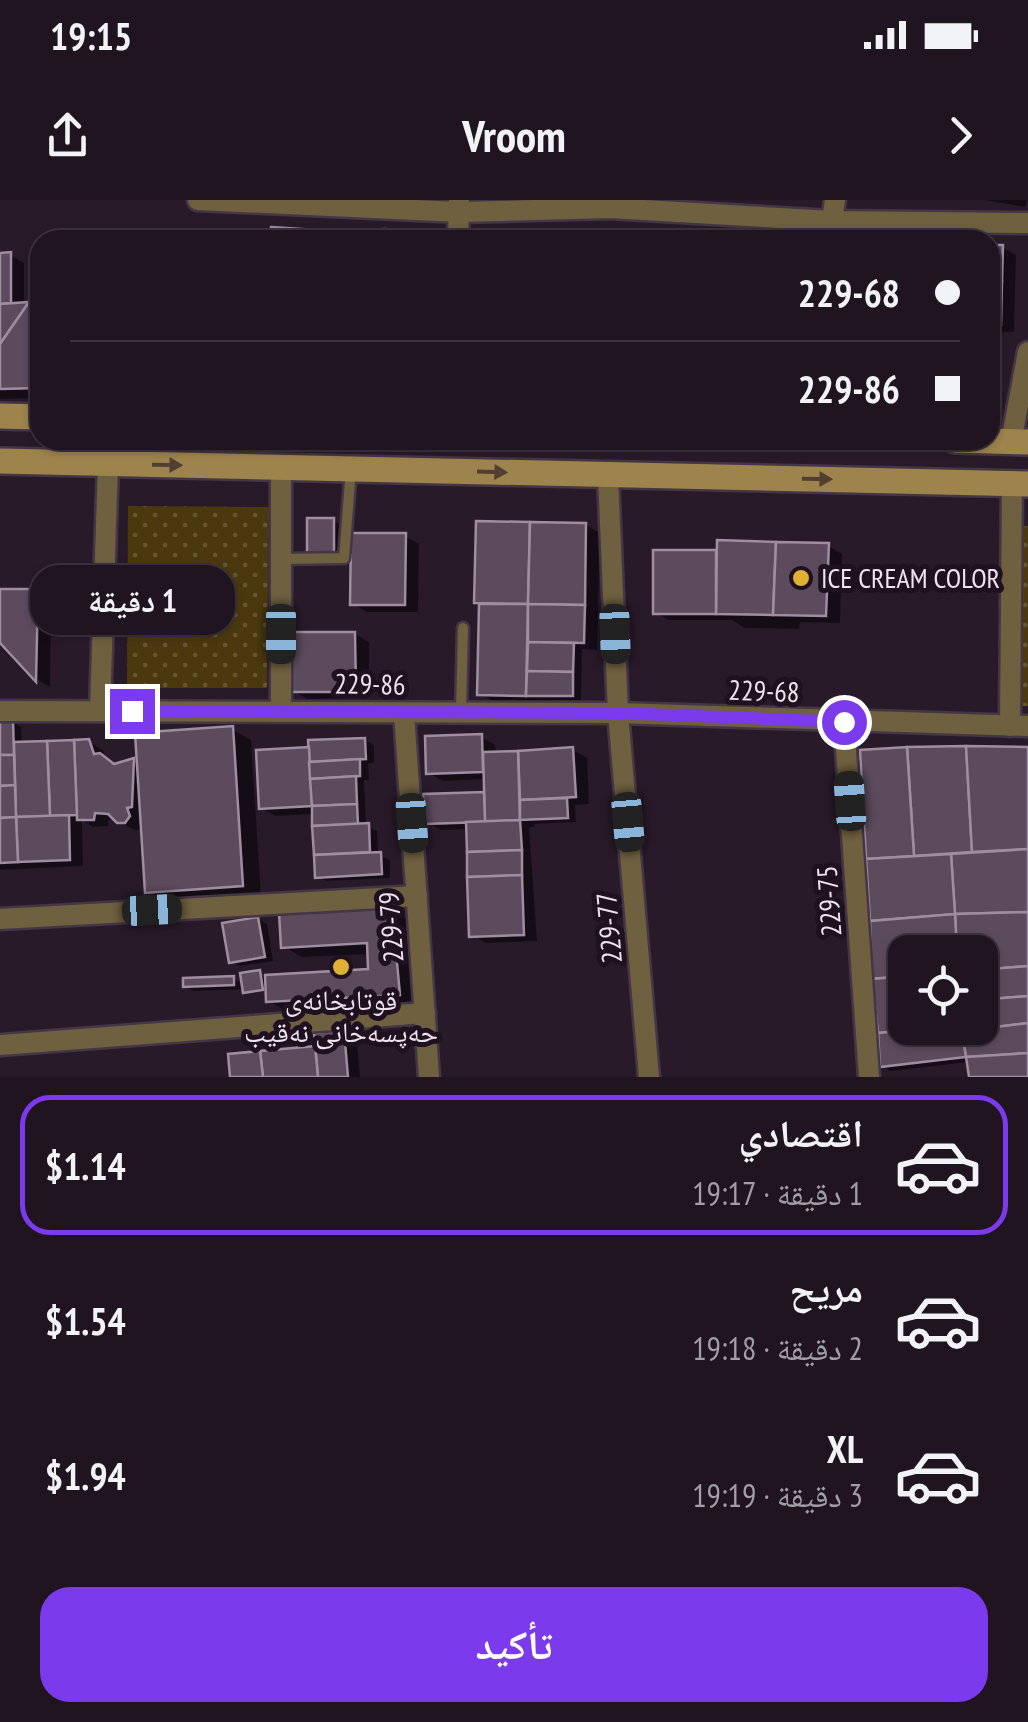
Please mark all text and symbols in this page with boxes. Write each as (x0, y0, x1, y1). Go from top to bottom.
text: 19:15 (50, 11, 132, 60)
text: Vroom (462, 106, 566, 164)
icon: share (40, 108, 95, 163)
icon: forward (933, 108, 988, 163)
text: 229-68 (798, 268, 900, 317)
text: 229-86 (798, 364, 900, 413)
one-way arrow (152, 457, 184, 473)
one-way arrow (477, 464, 509, 480)
one-way arrow (802, 472, 834, 488)
place label: ICE CREAM COLOR (821, 559, 1000, 596)
callout: 1 دقيقة (29, 566, 234, 636)
marker: ICE CREAM COLOR (790, 567, 812, 589)
text: 1 دقيقة (88, 579, 177, 621)
car (599, 603, 631, 665)
car (266, 604, 296, 664)
street label: 229-86 (334, 664, 406, 703)
street label: 229-68 (728, 671, 800, 710)
route end (110, 689, 155, 734)
route start (822, 700, 867, 745)
car (833, 770, 867, 832)
car (610, 791, 646, 853)
car (395, 792, 429, 854)
street label: 229-75 (808, 864, 849, 938)
street label: 229-79 (370, 890, 411, 964)
street label: 229-77 (587, 891, 630, 965)
car (121, 893, 183, 927)
map controls (888, 935, 998, 1045)
button: locate (888, 935, 998, 1045)
marker: قوتابخانەی حەپسەخانی نەقیب (330, 956, 352, 978)
place label: قوتابخانەی حەپسەخانی نەقیب (244, 981, 438, 1050)
text: اقتصادي (739, 1108, 863, 1157)
icon: car (893, 1120, 983, 1210)
text: $1.14 (45, 1141, 126, 1190)
text: 1 دقيقة · 19:17 (692, 1172, 863, 1214)
text: مريح (789, 1263, 863, 1312)
icon: car (893, 1275, 983, 1365)
text: $1.54 (45, 1296, 126, 1345)
text: 2 دقيقة · 19:18 (692, 1327, 863, 1369)
text: XL (827, 1424, 863, 1473)
icon: car (893, 1430, 983, 1520)
text: $1.94 (45, 1451, 126, 1500)
text: 3 دقيقة · 19:19 (692, 1474, 863, 1516)
button: تأكيد (40, 1587, 988, 1702)

